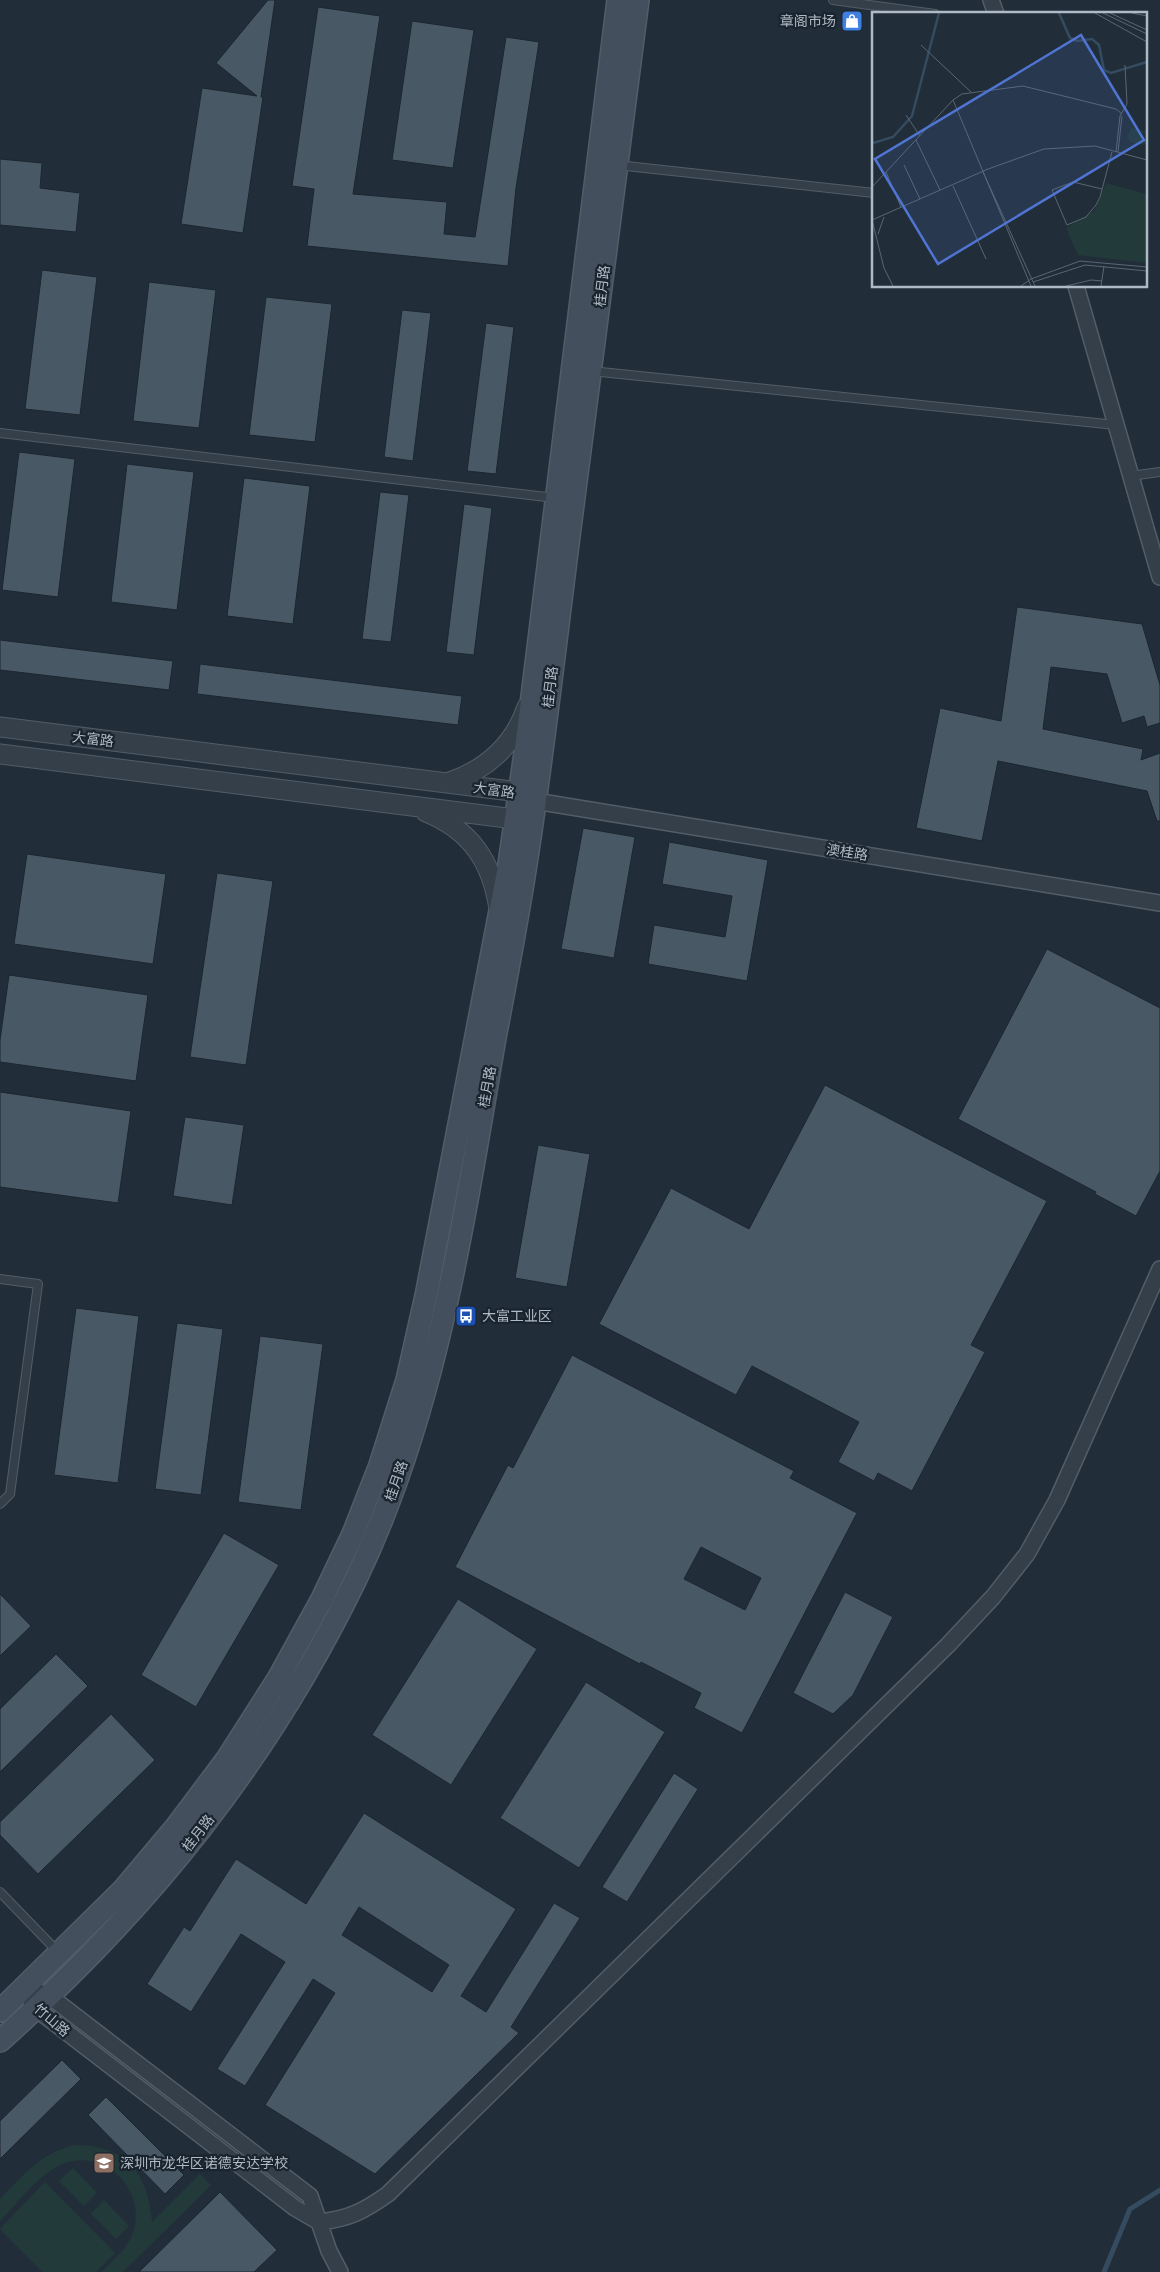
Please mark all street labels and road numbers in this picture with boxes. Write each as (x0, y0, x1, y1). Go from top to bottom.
street label: 桂月路 (592, 264, 613, 308)
street label: 桂月路 (540, 665, 561, 709)
street label: 大富路 (71, 729, 115, 750)
street label: 大富路 (472, 779, 516, 802)
street label: 澳桂路 (825, 841, 869, 864)
street label: 桂月路 (475, 1065, 500, 1109)
street label: 桂月路 (382, 1459, 411, 1504)
street label: 桂月路 (179, 1812, 218, 1855)
street label: 竹山路 (30, 2000, 73, 2041)

